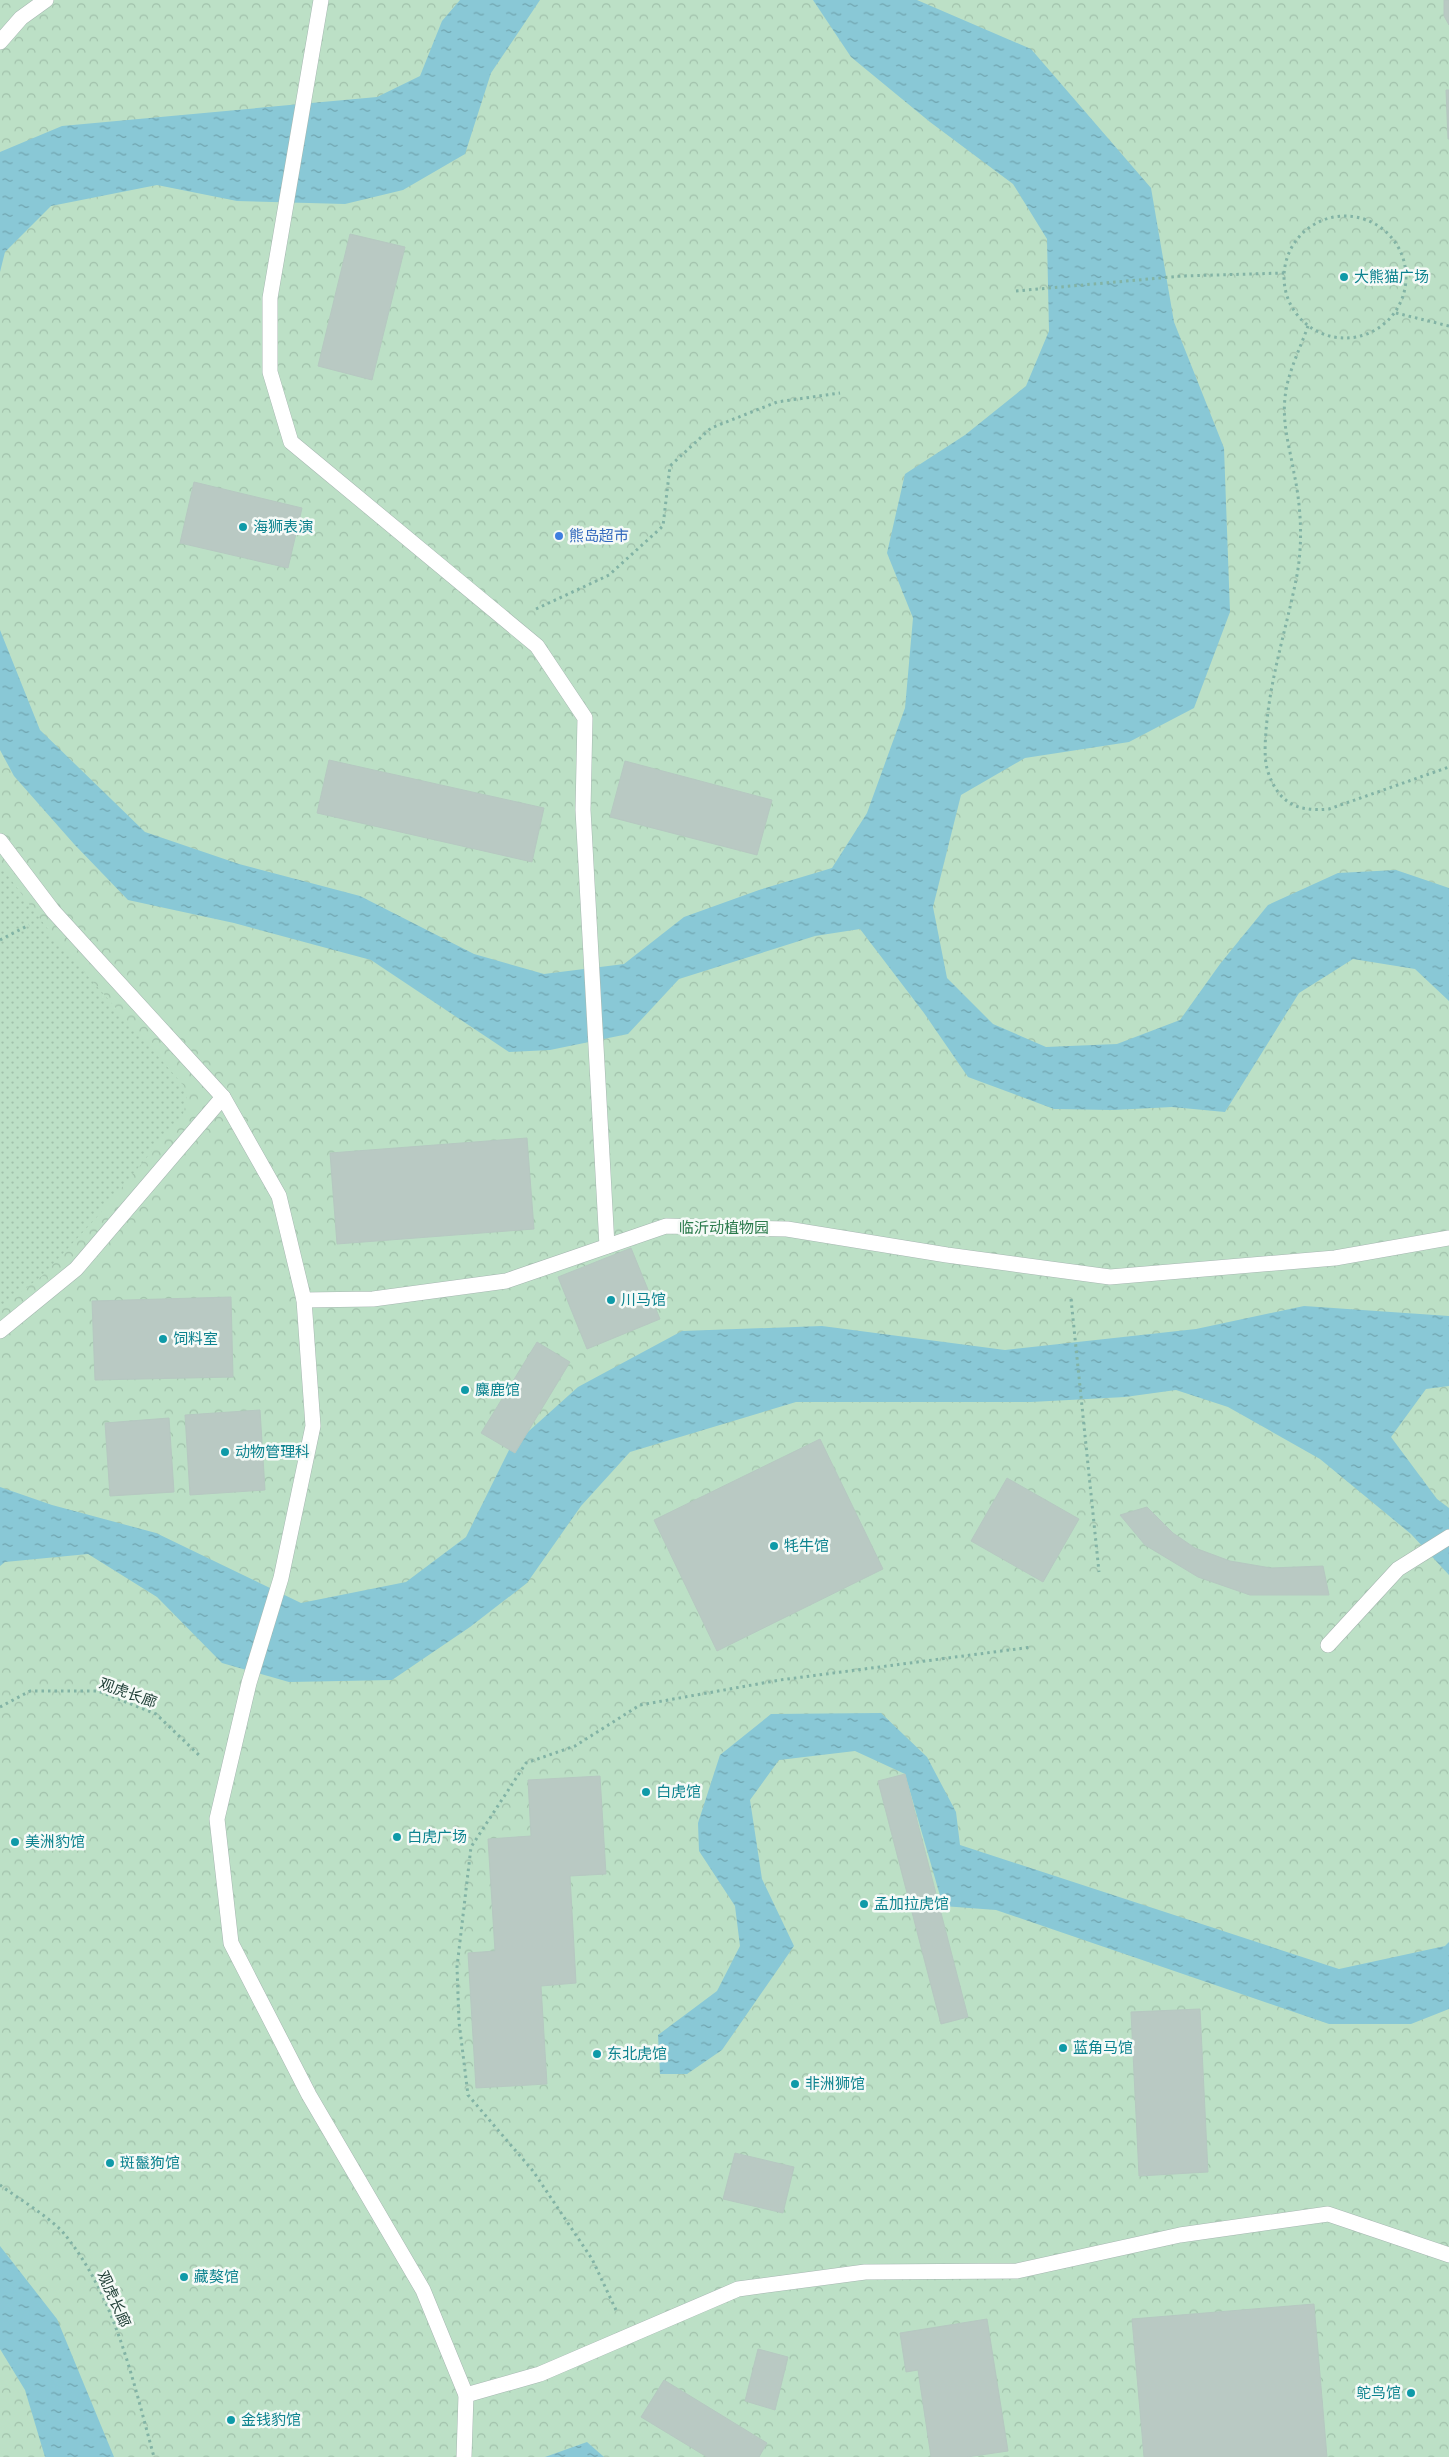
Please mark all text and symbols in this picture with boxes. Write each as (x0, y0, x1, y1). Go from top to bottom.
place label: 大熊猫广场 (1354, 267, 1429, 286)
marker: 大熊猫广场 (1338, 271, 1350, 283)
place label: 海狮表演 (253, 517, 313, 536)
marker: 海狮表演 (237, 521, 249, 533)
place label: 熊岛超市 (569, 526, 629, 545)
marker: 熊岛超市 (553, 530, 565, 542)
park label: 临沂动植物园 (679, 1218, 769, 1237)
place label: 川马馆 (621, 1290, 666, 1309)
marker: 川马馆 (605, 1294, 617, 1306)
place label: 饲料室 (173, 1329, 218, 1348)
marker: 饲料室 (157, 1333, 169, 1345)
place label: 麋鹿馆 (475, 1380, 520, 1399)
marker: 麋鹿馆 (459, 1384, 471, 1396)
place label: 动物管理科 (235, 1442, 310, 1461)
marker: 动物管理科 (219, 1446, 231, 1458)
place label: 牦牛馆 (784, 1536, 829, 1555)
marker: 牦牛馆 (768, 1540, 780, 1552)
street label: 观虎长廊 (97, 1673, 160, 1712)
place label: 白虎馆 (656, 1782, 701, 1801)
marker: 白虎馆 (640, 1786, 652, 1798)
place label: 白虎广场 (407, 1827, 467, 1846)
marker: 白虎广场 (391, 1831, 403, 1843)
place label: 美洲豹馆 (25, 1832, 85, 1851)
marker: 美洲豹馆 (9, 1836, 21, 1848)
place label: 孟加拉虎馆 (874, 1894, 949, 1913)
marker: 孟加拉虎馆 (858, 1898, 870, 1910)
place label: 蓝角马馆 (1073, 2038, 1133, 2057)
marker: 蓝角马馆 (1057, 2042, 1069, 2054)
place label: 东北虎馆 (607, 2044, 667, 2063)
marker: 东北虎馆 (591, 2048, 603, 2060)
place label: 非洲狮馆 (805, 2074, 865, 2093)
marker: 非洲狮馆 (789, 2078, 801, 2090)
place label: 斑鬣狗馆 (120, 2153, 180, 2172)
marker: 斑鬣狗馆 (104, 2157, 116, 2169)
place label: 藏獒馆 (194, 2267, 239, 2286)
street label: 观虎长廊 (94, 2268, 135, 2330)
marker: 藏獒馆 (178, 2271, 190, 2283)
place label: 鸵鸟馆 (1356, 2383, 1401, 2402)
marker: 鸵鸟馆 (1405, 2387, 1417, 2399)
place label: 金钱豹馆 (241, 2410, 301, 2429)
marker: 金钱豹馆 (225, 2414, 237, 2426)

